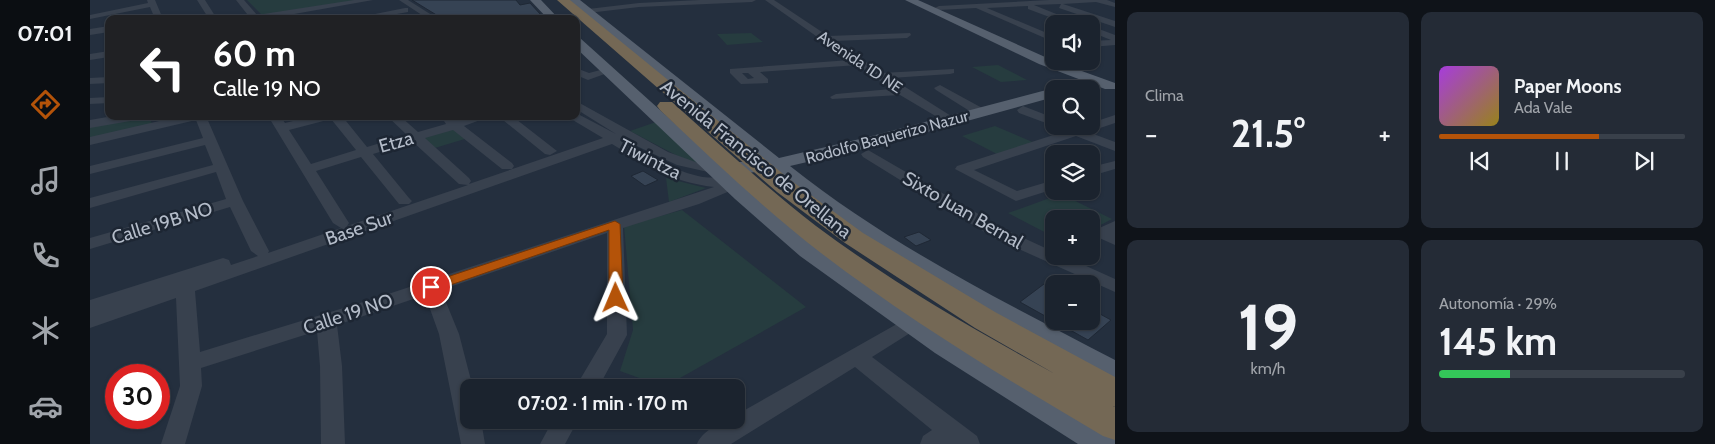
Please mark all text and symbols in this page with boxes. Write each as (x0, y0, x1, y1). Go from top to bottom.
map controls (1045, 15, 1100, 330)
button: sound (1045, 15, 1100, 70)
text: 07:01 (17, 20, 73, 47)
street label: Avenida 1D NE (814, 27, 906, 97)
text: 60 m (213, 32, 296, 75)
icon: left (130, 35, 195, 100)
text: Calle 19 NO (213, 75, 321, 102)
street label: Avenida Francisco de Orellana (656, 75, 856, 243)
text: Paper Moons (1514, 75, 1622, 98)
button: search (1045, 80, 1100, 135)
text: Clima (1145, 86, 1184, 105)
icon: directions (28, 87, 63, 122)
text: Ada Vale (1514, 98, 1573, 117)
street label: Rodolfo Baquerizo Nazur (803, 106, 971, 168)
text: 21.5° (1231, 110, 1305, 157)
text: − (1145, 117, 1157, 151)
text: + (1379, 117, 1391, 151)
street label: Etza (376, 126, 416, 158)
street label: Tiwintza (615, 134, 685, 184)
button: layers (1045, 145, 1100, 200)
icon: previous (1466, 147, 1494, 175)
icon: pause (1548, 147, 1576, 175)
icon: next (1630, 147, 1658, 175)
icon: music (28, 163, 63, 198)
street label: Sixto Juan Bernal (899, 166, 1028, 254)
street label: Calle 19B NO (109, 197, 215, 249)
street label: Base Sur (323, 206, 395, 250)
button: + (1045, 210, 1100, 265)
icon: phone (28, 238, 63, 273)
pin (410, 266, 452, 308)
position arrow (589, 271, 641, 323)
icon: arrive (417, 273, 445, 301)
button: − (1045, 275, 1100, 330)
text: 19 (1238, 287, 1298, 366)
street label: Calle 19 NO (300, 289, 396, 339)
text: Autonomía · 29% (1439, 294, 1557, 313)
icon: climate (28, 313, 63, 348)
text: 145 km (1439, 318, 1557, 365)
text: km/h (1250, 359, 1286, 378)
speed limit sign: 30 (105, 364, 170, 429)
icon: car (28, 389, 63, 424)
text: 07:02 · 1 min · 170 m (517, 392, 688, 415)

